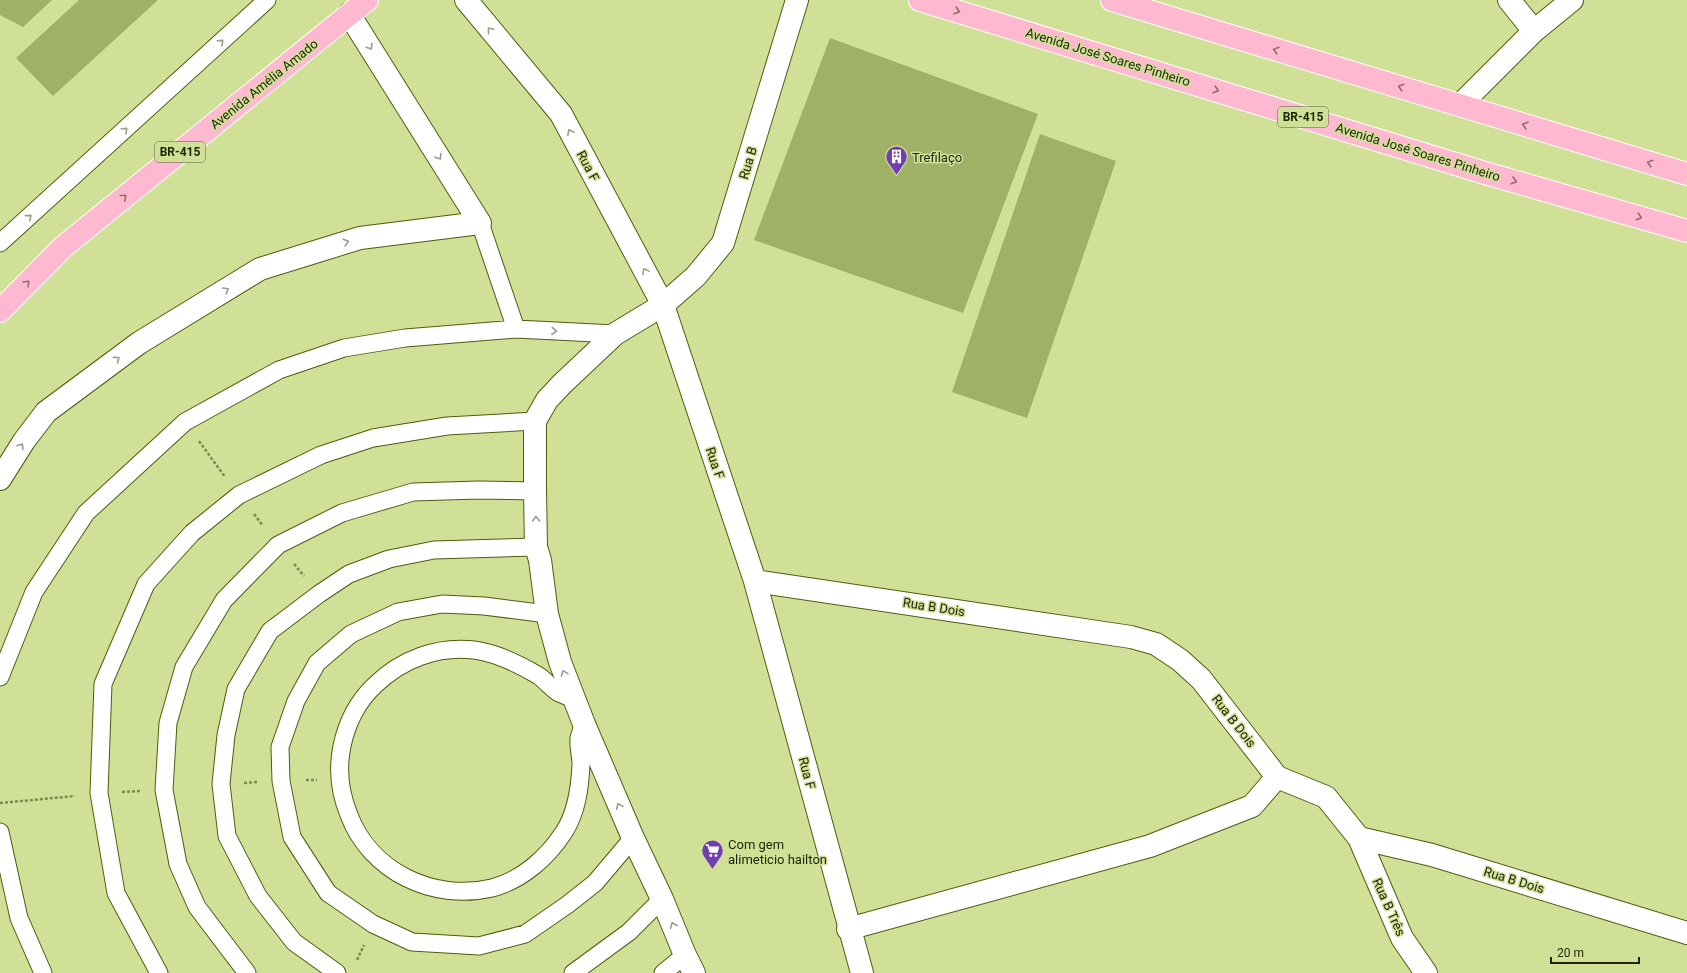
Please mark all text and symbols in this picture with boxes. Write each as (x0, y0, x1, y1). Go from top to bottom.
one-way arrow (954, 6, 961, 15)
street label: Avenida José Soares Pinheiro (1024, 25, 1192, 89)
one-way arrow (488, 27, 495, 34)
street label: Avenida Amélia Amado (207, 36, 321, 132)
one-way arrow (216, 39, 224, 47)
one-way arrow (365, 43, 372, 50)
one-way arrow (1273, 46, 1280, 55)
one-way arrow (1398, 83, 1405, 92)
one-way arrow (1212, 85, 1219, 94)
road number: BR-415 (1278, 107, 1328, 127)
street label: Avenida José Soares Pinheiro (1334, 120, 1502, 184)
one-way arrow (1522, 121, 1529, 130)
one-way arrow (120, 127, 128, 134)
one-way arrow (567, 128, 575, 136)
road number: BR-415 (155, 142, 205, 162)
building icon: Trefilaço (883, 144, 909, 177)
street label: Rua B (736, 145, 760, 181)
street label: Rua F (574, 148, 602, 184)
place label: Trefilaço (912, 150, 962, 165)
one-way arrow (434, 153, 442, 160)
one-way arrow (1646, 159, 1653, 168)
one-way arrow (1510, 176, 1517, 185)
one-way arrow (120, 195, 127, 202)
one-way arrow (1635, 212, 1642, 221)
one-way arrow (24, 214, 32, 222)
one-way arrow (343, 238, 350, 247)
one-way arrow (642, 268, 649, 275)
one-way arrow (22, 280, 30, 288)
one-way arrow (222, 287, 229, 294)
one-way arrow (551, 326, 557, 335)
one-way arrow (112, 357, 119, 364)
one-way arrow (16, 443, 24, 450)
street label: Rua F (703, 445, 727, 481)
one-way arrow (531, 516, 540, 522)
street label: Rua B Dois (902, 595, 966, 619)
one-way arrow (560, 670, 568, 677)
street label: Rua B Dois (1209, 692, 1259, 751)
street label: Rua F (796, 755, 818, 791)
one-way arrow (616, 803, 624, 810)
place label: Com gem alimeticio hailton (728, 837, 827, 867)
supermarket icon: Com gem alimeticio hailton (699, 838, 725, 871)
street label: Rua B Dois (1482, 864, 1546, 896)
street label: Rua B Três (1370, 876, 1409, 939)
one-way arrow (669, 921, 677, 928)
scale bar (1551, 939, 1639, 965)
text: 20 m (1557, 946, 1584, 960)

